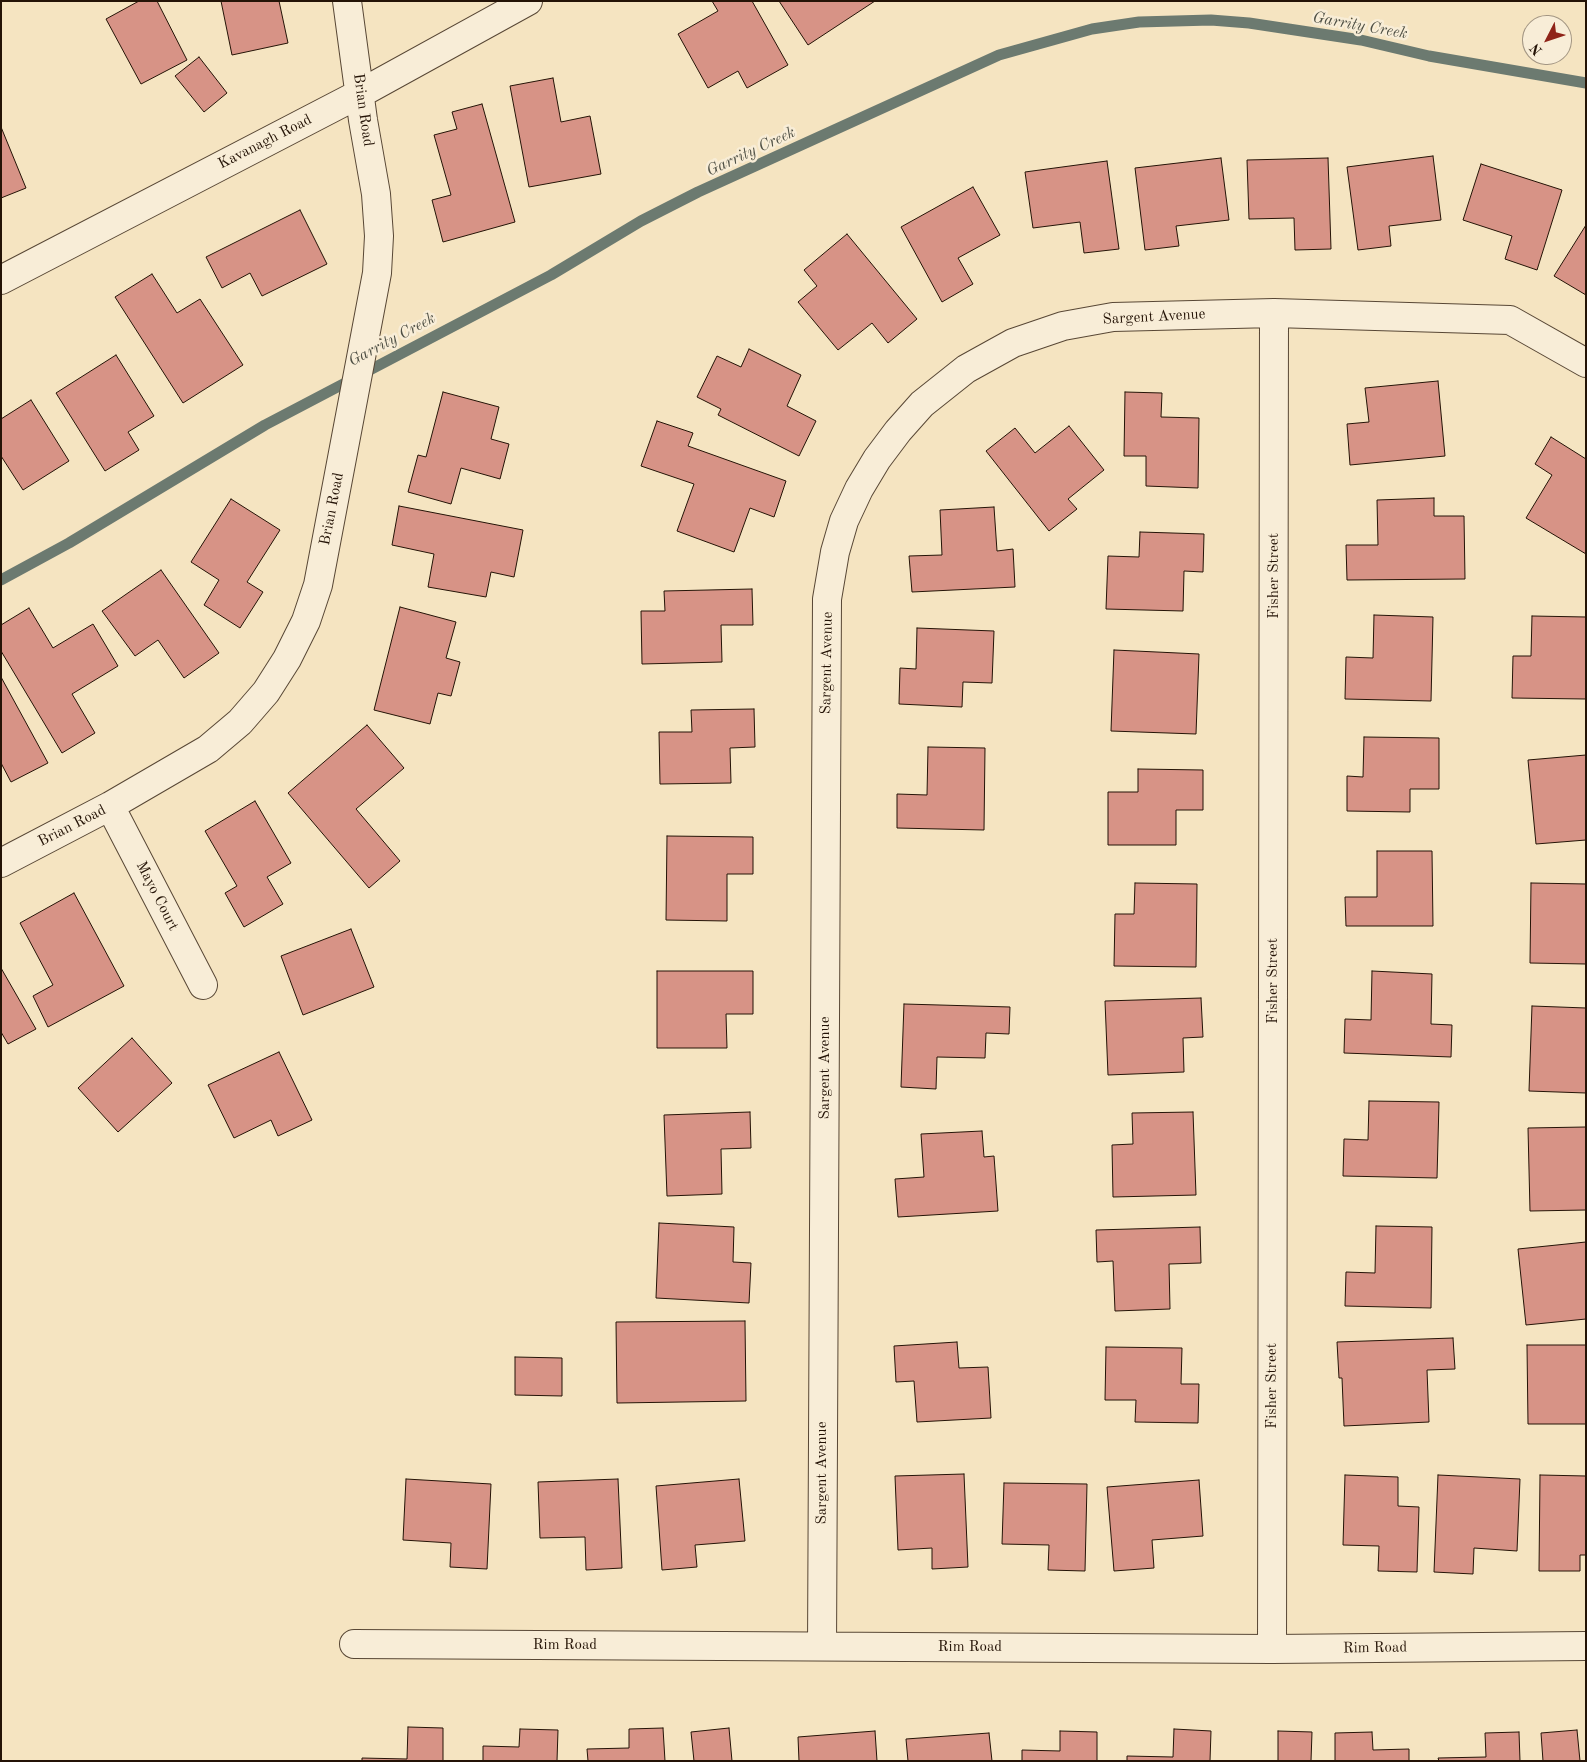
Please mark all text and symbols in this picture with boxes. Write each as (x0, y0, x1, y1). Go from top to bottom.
water label: Garrity Creek (1311, 8, 1409, 44)
north arrow (1522, 15, 1572, 65)
text: N (1528, 41, 1545, 58)
street label: Brian Road (349, 72, 377, 148)
street label: Kavanagh Road (215, 111, 315, 173)
water label: Garrity Creek (703, 123, 799, 181)
street label: Sargent Avenue (1102, 305, 1206, 329)
water label: Garrity Creek (345, 309, 439, 371)
street label: Brian Road (316, 471, 348, 547)
street label: Fisher Street (1265, 533, 1283, 619)
street label: Sargent Avenue (817, 611, 837, 715)
street label: Brian Road (35, 801, 109, 851)
street label: Mayo Court (132, 858, 182, 934)
street label: Fisher Street (1264, 938, 1282, 1024)
street label: Sargent Avenue (816, 1016, 834, 1120)
street label: Fisher Street (1263, 1343, 1281, 1429)
street label: Sargent Avenue (813, 1421, 831, 1525)
street label: Rim Road (533, 1636, 597, 1654)
street label: Rim Road (938, 1638, 1002, 1656)
street label: Rim Road (1343, 1638, 1407, 1658)

